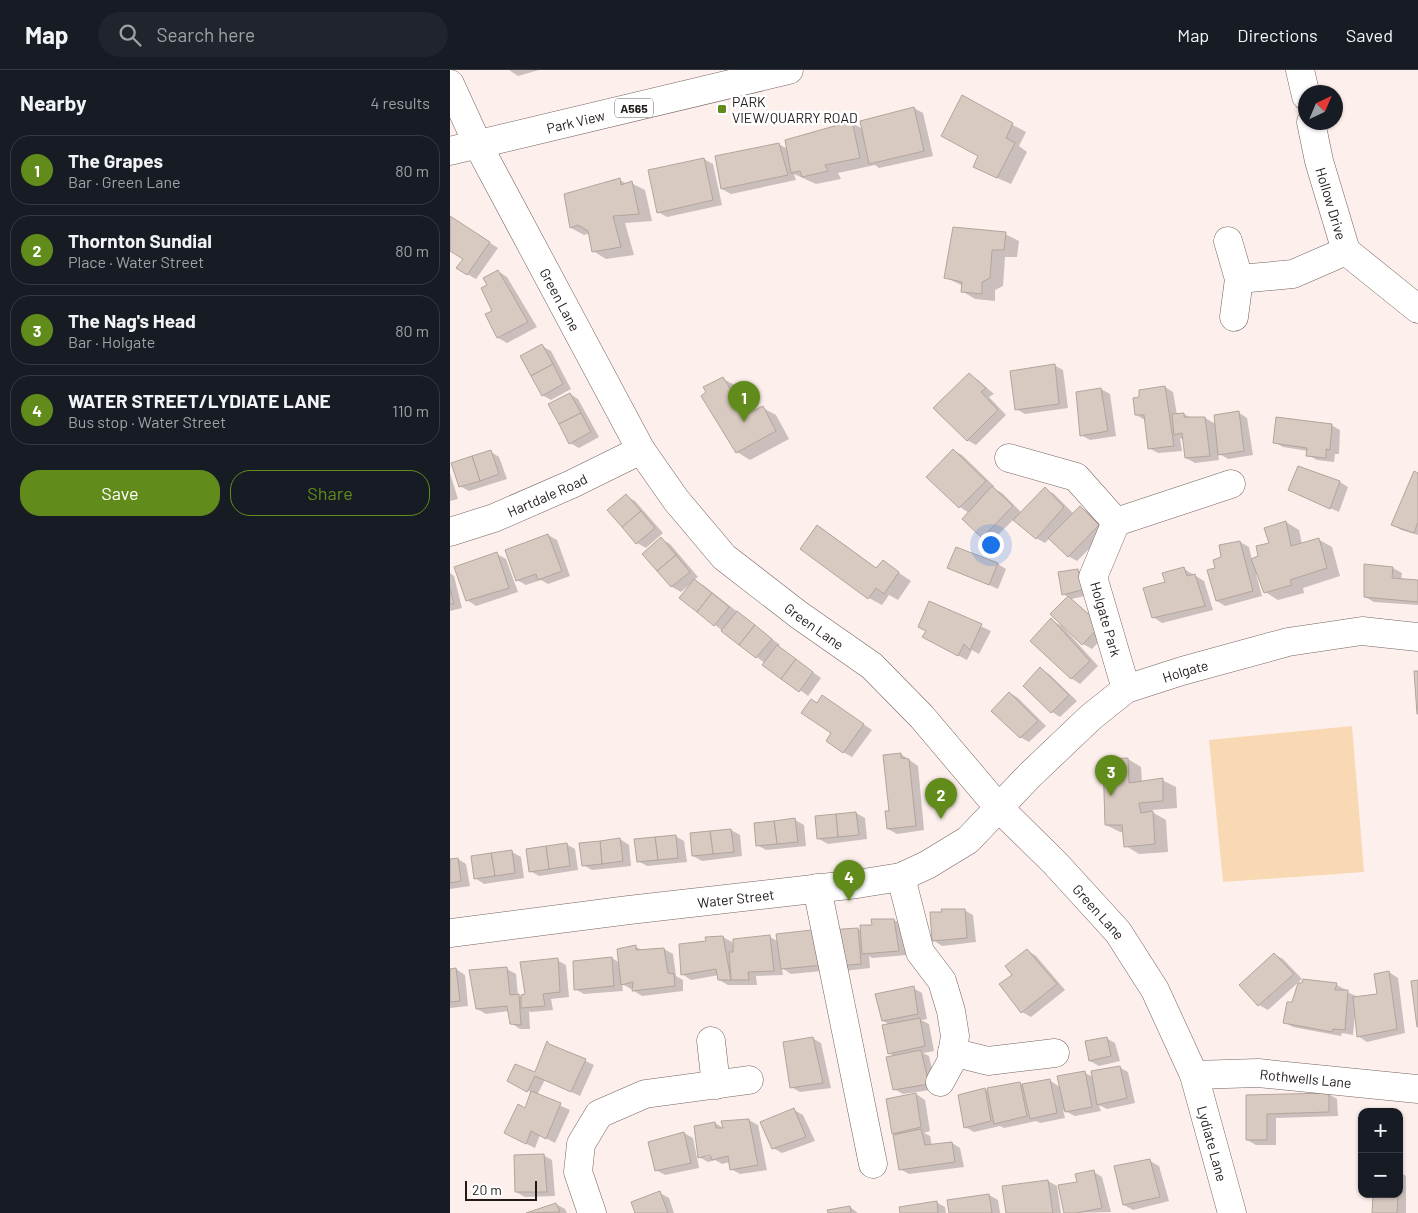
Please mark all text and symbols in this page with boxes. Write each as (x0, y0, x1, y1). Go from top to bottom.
search box (98, 12, 448, 57)
text: Map (25, 20, 68, 49)
icon: search (116, 21, 144, 49)
text: Search here (156, 23, 255, 46)
text: Map (1177, 24, 1209, 46)
text: Directions (1237, 24, 1318, 46)
text: Saved (1346, 24, 1393, 46)
north arrow (1298, 85, 1343, 130)
text: Nearby (20, 90, 86, 115)
text: 4 results (370, 93, 430, 112)
place label: PARK VIEW/QUARRY ROAD (732, 93, 858, 126)
road number: A565 (615, 98, 653, 118)
marker: PARK VIEW/QUARRY ROAD (716, 103, 728, 115)
street label: Park View (545, 106, 606, 136)
text: The Grapes (68, 149, 163, 172)
text: 1 (34, 161, 40, 180)
text: 80 m (395, 161, 429, 180)
street label: Hollow Drive (1313, 165, 1351, 242)
text: Bar · Green Lane (68, 172, 180, 191)
text: Thornton Sundial (68, 229, 212, 252)
text: 2 (33, 241, 41, 260)
text: 80 m (395, 241, 429, 260)
text: Place · Water Street (68, 252, 204, 271)
street label: Green Lane (537, 265, 584, 334)
text: The Nag's Head (68, 309, 196, 332)
text: 3 (33, 321, 41, 340)
text: 80 m (395, 321, 429, 340)
text: Bar · Holgate (68, 332, 155, 351)
pin: 1 (728, 381, 760, 422)
text: WATER STREET/LYDIATE LANE (68, 389, 331, 412)
text: 4 (32, 401, 42, 420)
text: 110 m (392, 401, 429, 420)
text: Bus stop · Water Street (68, 412, 226, 431)
street label: Hartdale Road (504, 469, 590, 520)
button: Save (20, 470, 220, 516)
button: Share (230, 470, 430, 516)
your location (978, 532, 1004, 558)
street label: Holgate Park (1087, 580, 1125, 658)
street label: Green Lane (781, 599, 848, 652)
street label: Holgate (1160, 656, 1210, 685)
pin: 3 (1095, 755, 1127, 796)
pin: 2 (925, 778, 957, 819)
pin: 4 (833, 860, 865, 901)
street label: Green Lane (1070, 880, 1129, 942)
street label: Water Street (696, 885, 775, 911)
street label: Rothwells Lane (1259, 1065, 1352, 1091)
street label: Lydiate Lane (1194, 1104, 1231, 1183)
map controls (1358, 1108, 1403, 1198)
button: + (1358, 1108, 1403, 1153)
button: − (1358, 1153, 1403, 1198)
scale bar (465, 1178, 538, 1201)
text: 20 m (472, 1181, 502, 1198)

